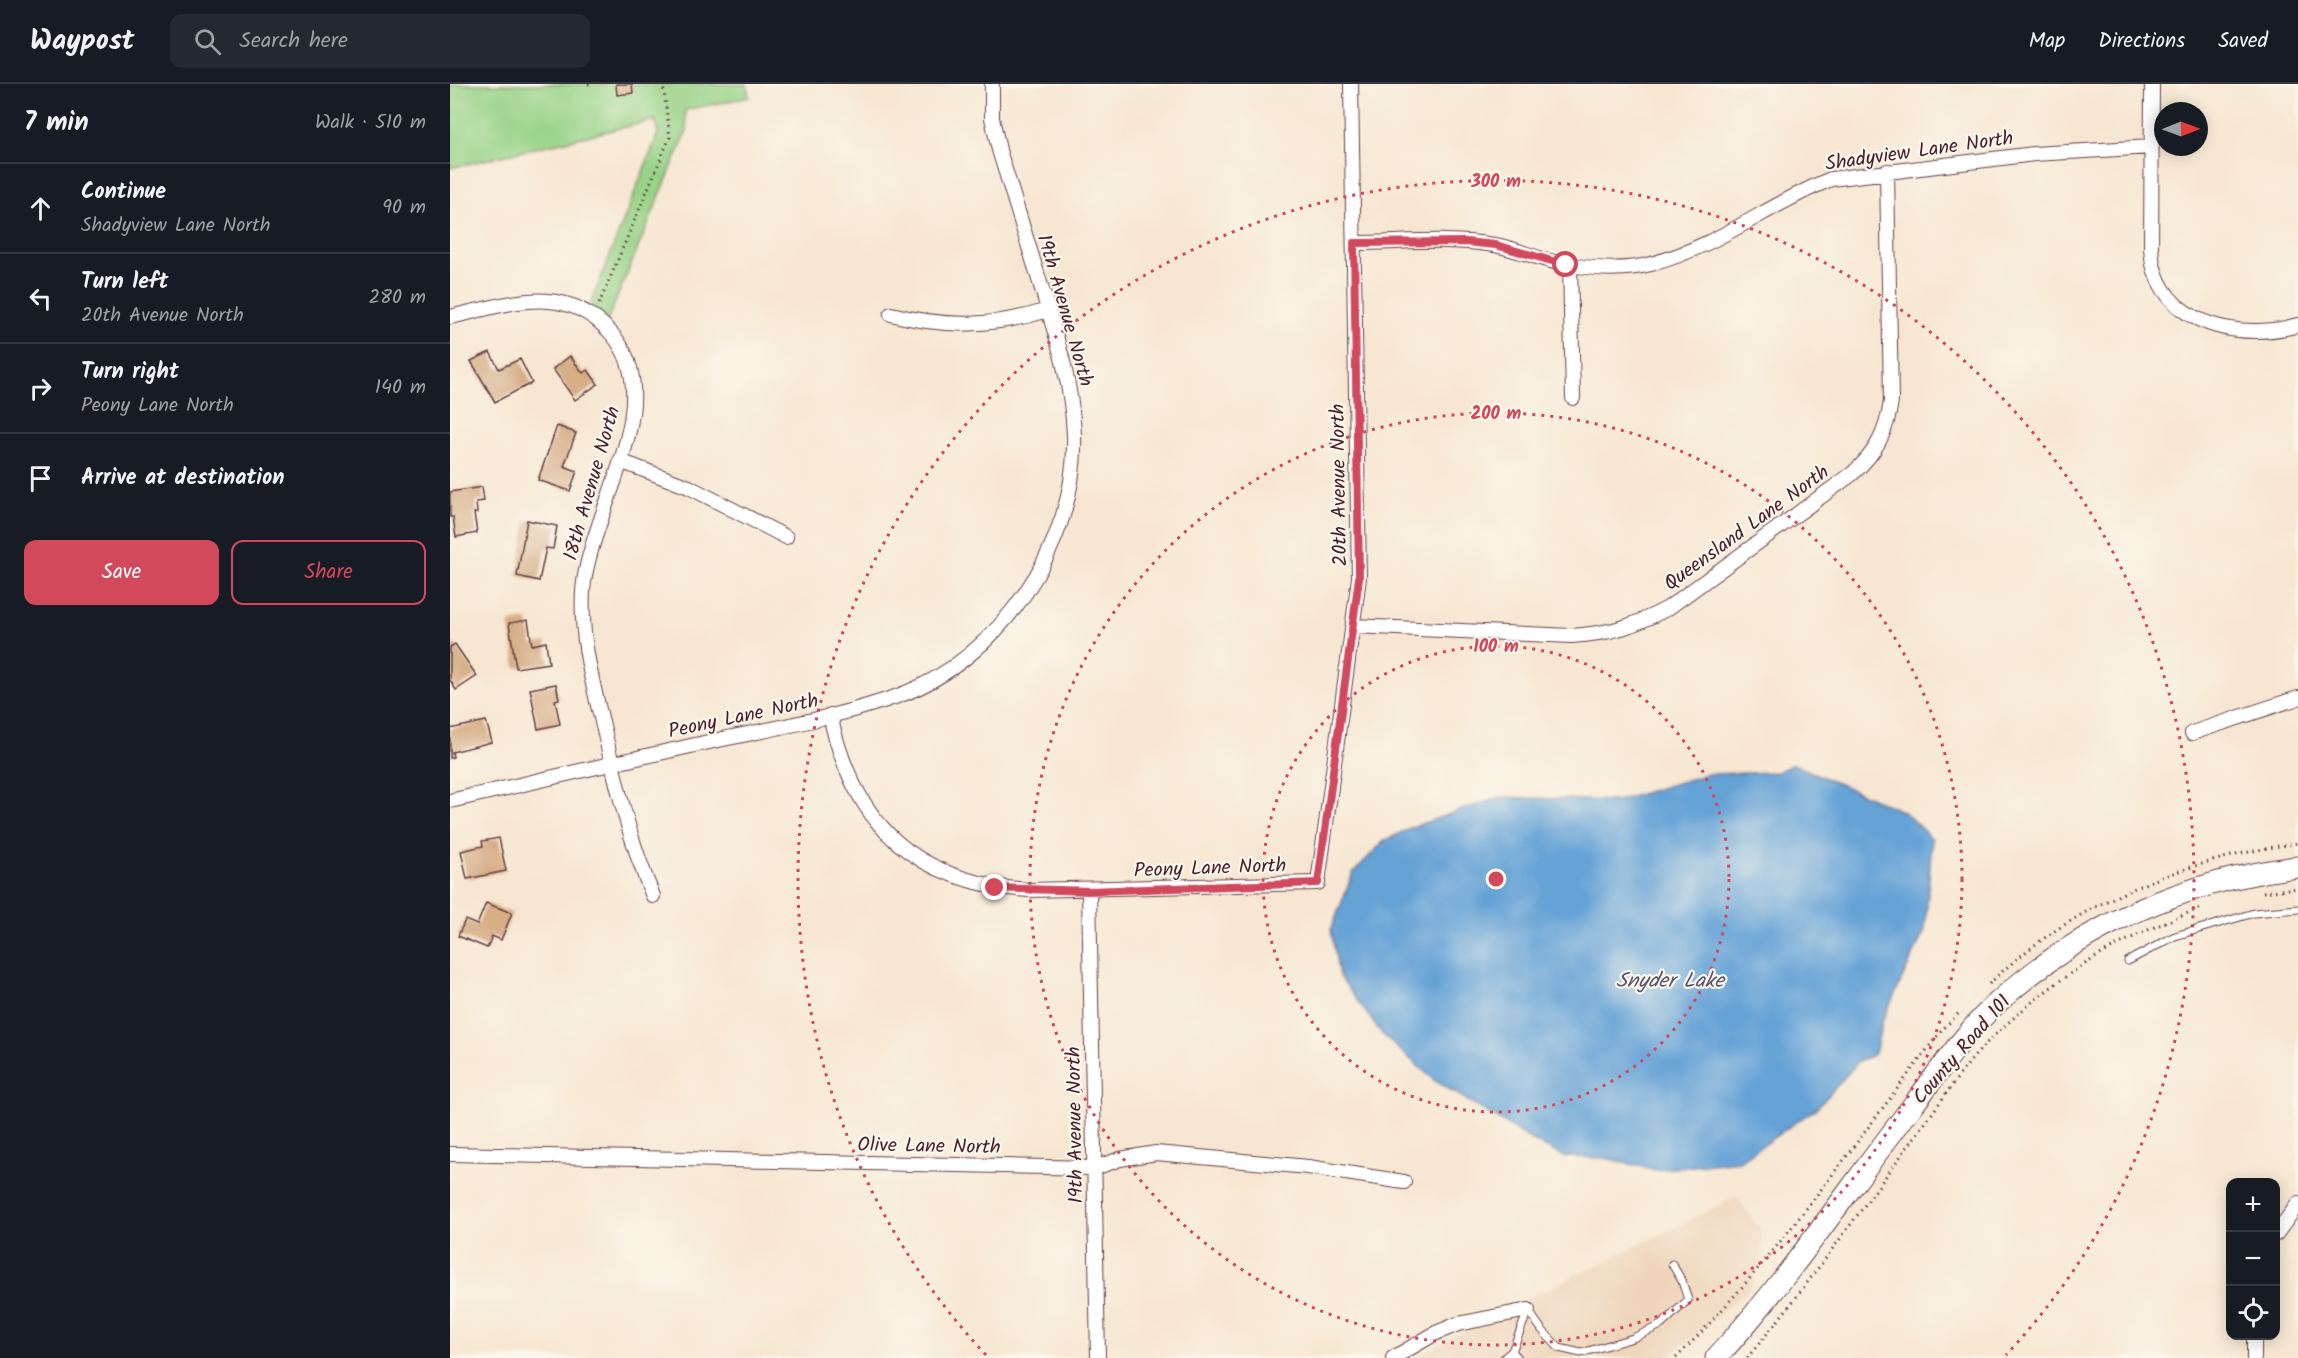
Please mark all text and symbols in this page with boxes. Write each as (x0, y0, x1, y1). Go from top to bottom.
search box (170, 14, 590, 68)
text: Waypost (30, 19, 134, 64)
text: Search here (239, 24, 348, 59)
icon: search (191, 25, 224, 58)
text: Map (2029, 25, 2065, 58)
text: Directions (2098, 25, 2185, 58)
text: Saved (2218, 25, 2268, 58)
text: 7 min (24, 102, 89, 144)
north arrow (2154, 102, 2208, 156)
text: Walk · 510 m (315, 107, 426, 139)
street label: Shadyview Lane North (1823, 123, 2015, 181)
text: 300 m (1470, 168, 1521, 197)
text: Continue (81, 175, 166, 210)
icon: ahead (24, 192, 57, 225)
text: 90 m (382, 192, 426, 224)
text: Shadyview Lane North (81, 210, 270, 242)
street label: 19th Avenue North (1027, 231, 1101, 390)
route start (1552, 251, 1578, 277)
text: Turn left (81, 265, 168, 300)
icon: left (24, 282, 57, 315)
text: 280 m (368, 282, 426, 314)
text: 20th Avenue North (81, 300, 244, 332)
text: Turn right (81, 355, 179, 390)
icon: right (24, 372, 57, 405)
text: 140 m (375, 372, 426, 404)
text: Peony Lane North (81, 390, 234, 422)
text: 200 m (1471, 400, 1522, 429)
street label: 18th Avenue North (556, 403, 630, 565)
street label: 20th Avenue North (1323, 403, 1357, 567)
street label: Queensland Lane North (1658, 457, 1837, 600)
text: Arrive at destination (81, 461, 284, 496)
icon: arrive (24, 462, 57, 495)
button: Save (24, 540, 219, 605)
button: Share (231, 540, 426, 605)
text: 100 m (1473, 633, 1519, 662)
street label: Peony Lane North (665, 685, 821, 748)
street label: Peony Lane North (1133, 850, 1287, 888)
centre of rings (1486, 869, 1506, 889)
route end (981, 874, 1007, 900)
water label: Snyder Lake (1616, 965, 1727, 998)
street label: County Road 101 (1905, 988, 2020, 1113)
street label: 19th Avenue North (1059, 1046, 1093, 1204)
street label: Olive Lane North (857, 1130, 1001, 1164)
map controls (2226, 1178, 2280, 1340)
button: + (2226, 1178, 2280, 1232)
button: − (2226, 1232, 2280, 1286)
button: locate (2226, 1286, 2280, 1340)

